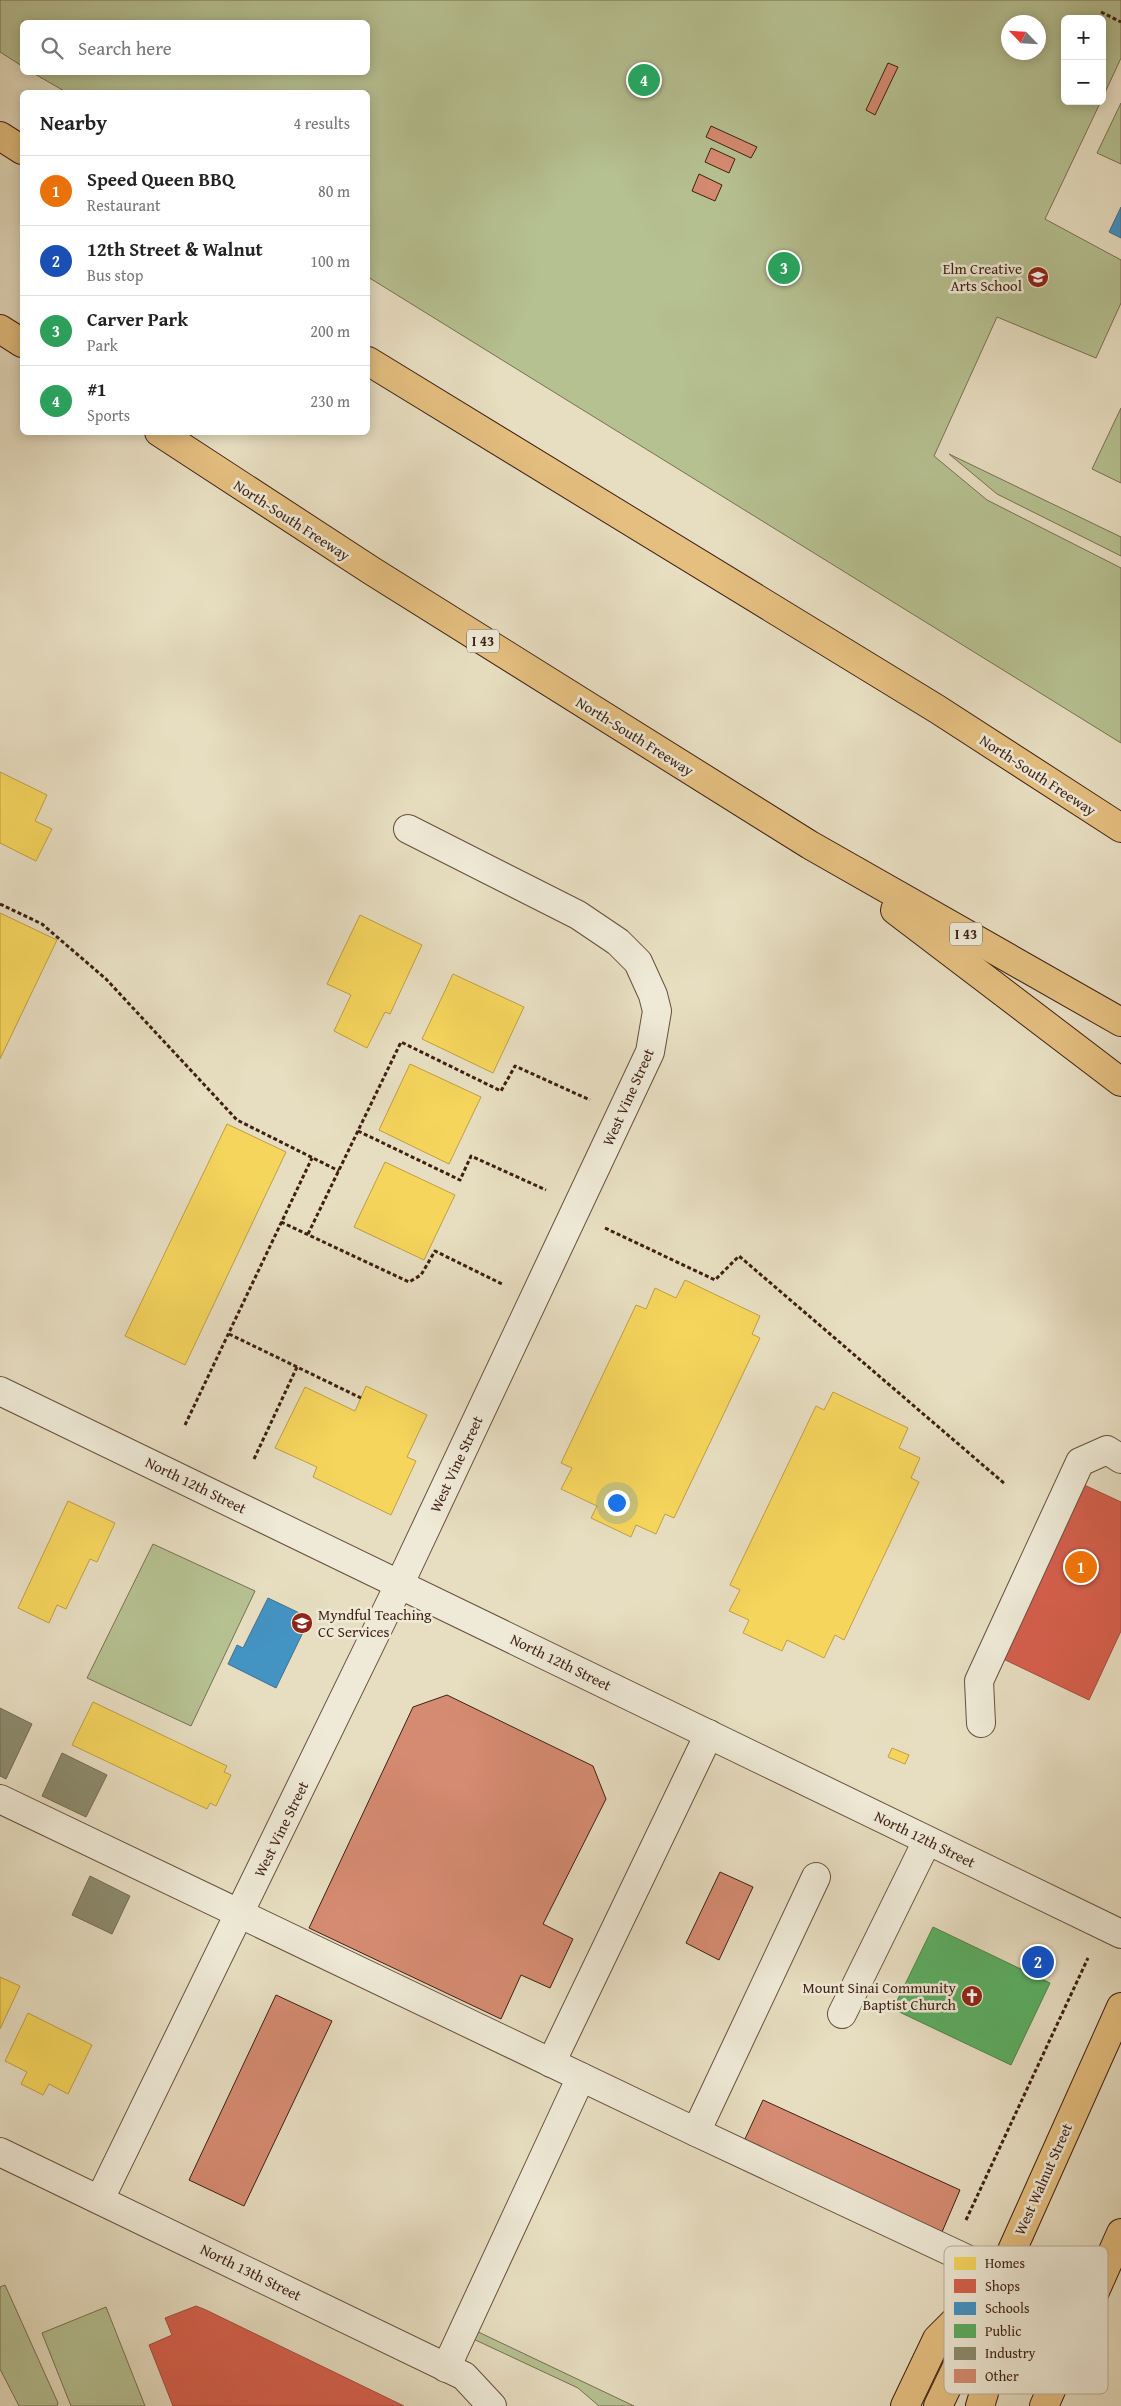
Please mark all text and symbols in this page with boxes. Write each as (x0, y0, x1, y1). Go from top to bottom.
north arrow (1001, 15, 1046, 60)
map controls (1061, 15, 1106, 105)
button: + (1061, 15, 1106, 60)
search box (20, 20, 370, 75)
icon: search (38, 34, 66, 62)
text: Search here (78, 34, 172, 62)
button: − (1061, 60, 1106, 105)
pin: 4 (628, 61, 660, 99)
text: Nearby (40, 107, 107, 138)
text: 4 results (293, 111, 350, 135)
text: Speed Queen BBQ (87, 165, 234, 193)
text: 1 (52, 179, 60, 203)
text: 80 m (318, 179, 350, 203)
text: Restaurant (87, 193, 161, 217)
text: 12th Street & Walnut (87, 235, 263, 263)
text: 2 (52, 249, 60, 273)
text: 100 m (310, 249, 350, 273)
pin: 3 (768, 249, 800, 287)
place label: Elm Creative Arts School (943, 258, 1022, 296)
text: Bus stop (87, 263, 143, 287)
school or university icon: Elm Creative Arts School (1026, 265, 1050, 289)
text: Carver Park (87, 305, 188, 333)
text: 3 (52, 319, 60, 343)
text: 200 m (310, 319, 350, 343)
text: Park (87, 333, 118, 357)
text: #1 (87, 375, 107, 403)
text: 4 (52, 389, 60, 413)
text: 230 m (310, 389, 350, 413)
text: Sports (87, 403, 130, 427)
street label: North-South Freeway (230, 474, 355, 566)
road number: I 43 (467, 630, 499, 652)
street label: North-South Freeway (572, 691, 698, 781)
street label: North-South Freeway (976, 729, 1101, 821)
road number: I 43 (950, 922, 982, 946)
street label: West Vine Street (597, 1044, 659, 1149)
street label: West Vine Street (424, 1412, 488, 1516)
street label: North 12th Street (142, 1451, 251, 1519)
your location (604, 1490, 630, 1516)
pin: 1 (1065, 1548, 1097, 1586)
place label: Myndful Teaching CC Services (318, 1604, 432, 1642)
school or university icon: Myndful Teaching CC Services (290, 1611, 314, 1635)
street label: North 12th Street (507, 1628, 616, 1696)
street label: West Vine Street (249, 1777, 314, 1881)
street label: North 12th Street (871, 1805, 980, 1873)
pin: 2 (1022, 1943, 1054, 1981)
place label: Mount Sinai Community Baptist Church (803, 1977, 957, 2015)
church icon: Mount Sinai Community Baptist Church (960, 1984, 984, 2008)
street label: West Walnut Street (1009, 2119, 1077, 2238)
street label: North 13th Street (197, 2238, 306, 2306)
legend (944, 2246, 1108, 2394)
text: Homes (985, 2253, 1025, 2273)
text: Shops (985, 2276, 1020, 2296)
text: Schools (985, 2298, 1029, 2318)
text: Public (985, 2321, 1021, 2341)
text: Industry (985, 2343, 1035, 2363)
text: Other (985, 2366, 1019, 2386)

